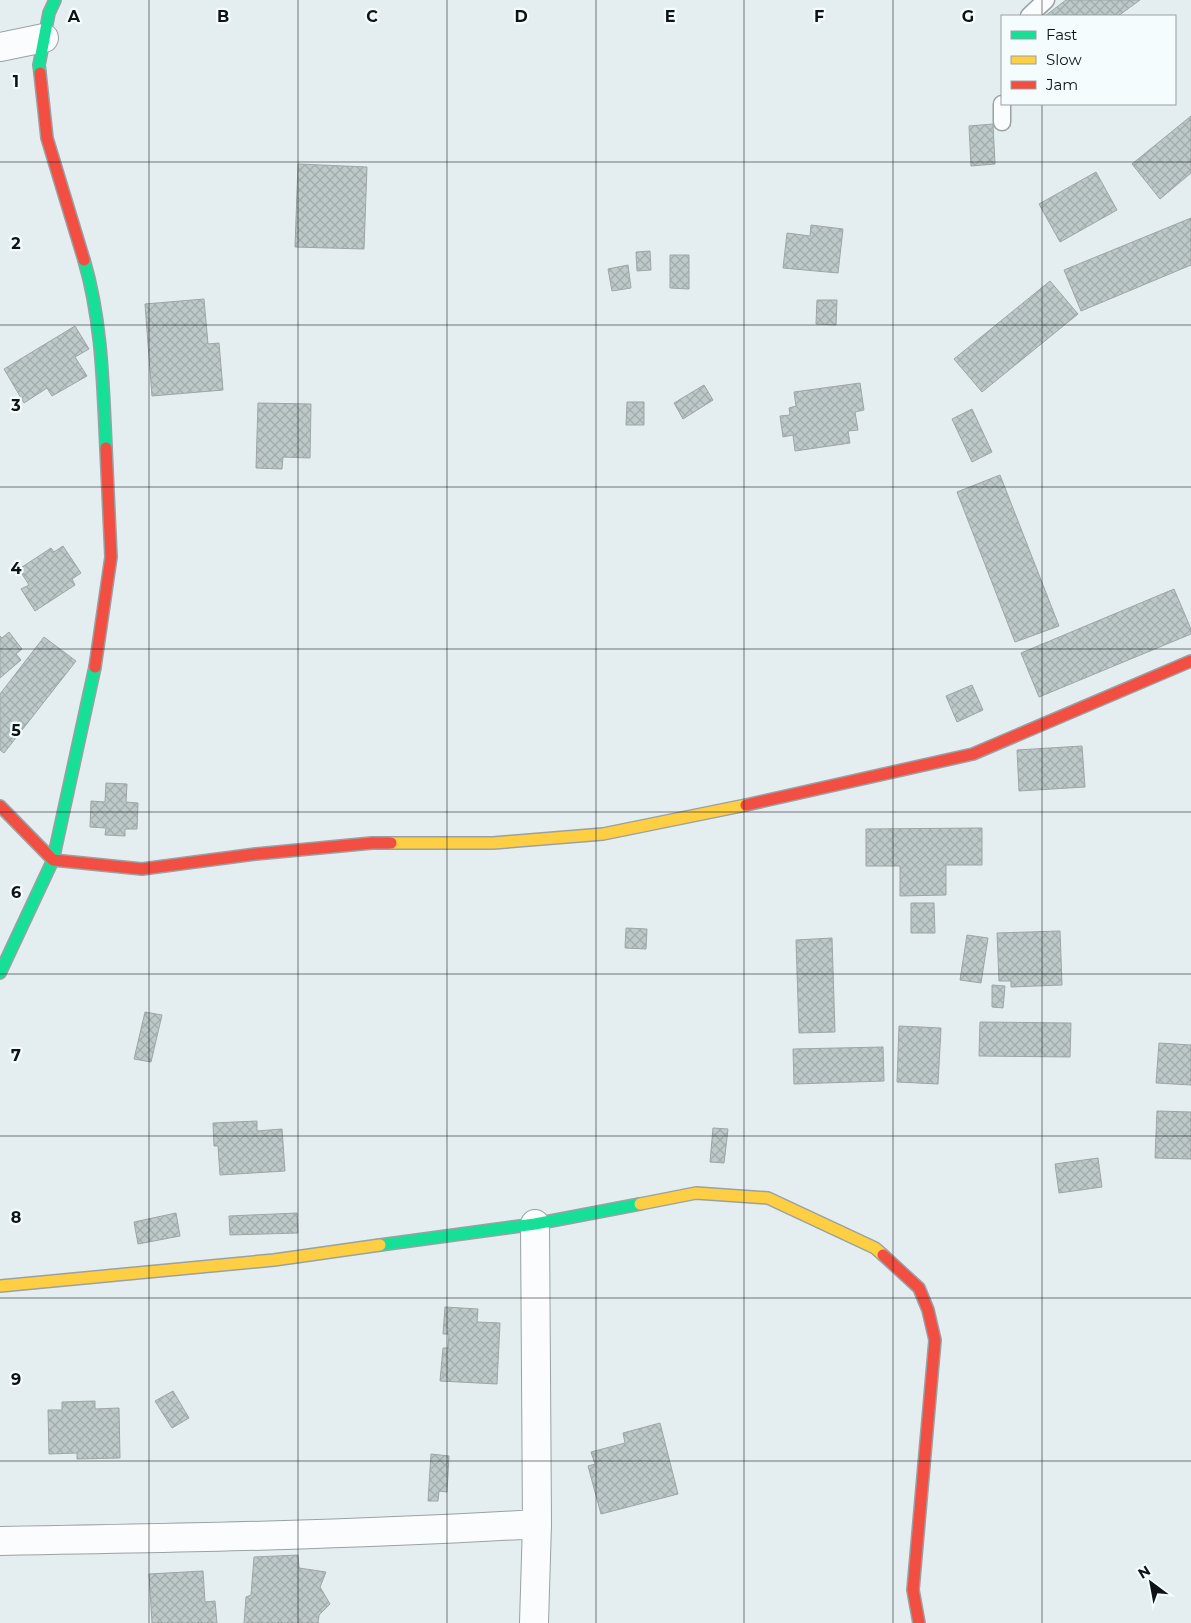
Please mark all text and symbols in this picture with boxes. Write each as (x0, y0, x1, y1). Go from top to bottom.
text: A (67, 7, 81, 26)
text: B (217, 7, 229, 26)
text: C (366, 7, 378, 26)
text: D (514, 7, 528, 26)
text: E (665, 7, 675, 26)
text: F (814, 7, 824, 26)
text: G (962, 7, 974, 26)
legend (1001, 15, 1176, 105)
text: Fast (1046, 25, 1077, 44)
text: Slow (1046, 50, 1082, 69)
text: 1 (13, 72, 19, 91)
text: Jam (1045, 75, 1078, 94)
text: 2 (11, 234, 21, 253)
text: 3 (10, 396, 21, 415)
text: 4 (10, 559, 22, 578)
text: 5 (11, 721, 21, 740)
text: 6 (11, 883, 21, 902)
text: 7 (11, 1046, 21, 1065)
text: 8 (11, 1208, 21, 1227)
text: 9 (11, 1370, 21, 1389)
north arrow (1126, 1558, 1176, 1608)
text: N (1135, 1561, 1154, 1583)

